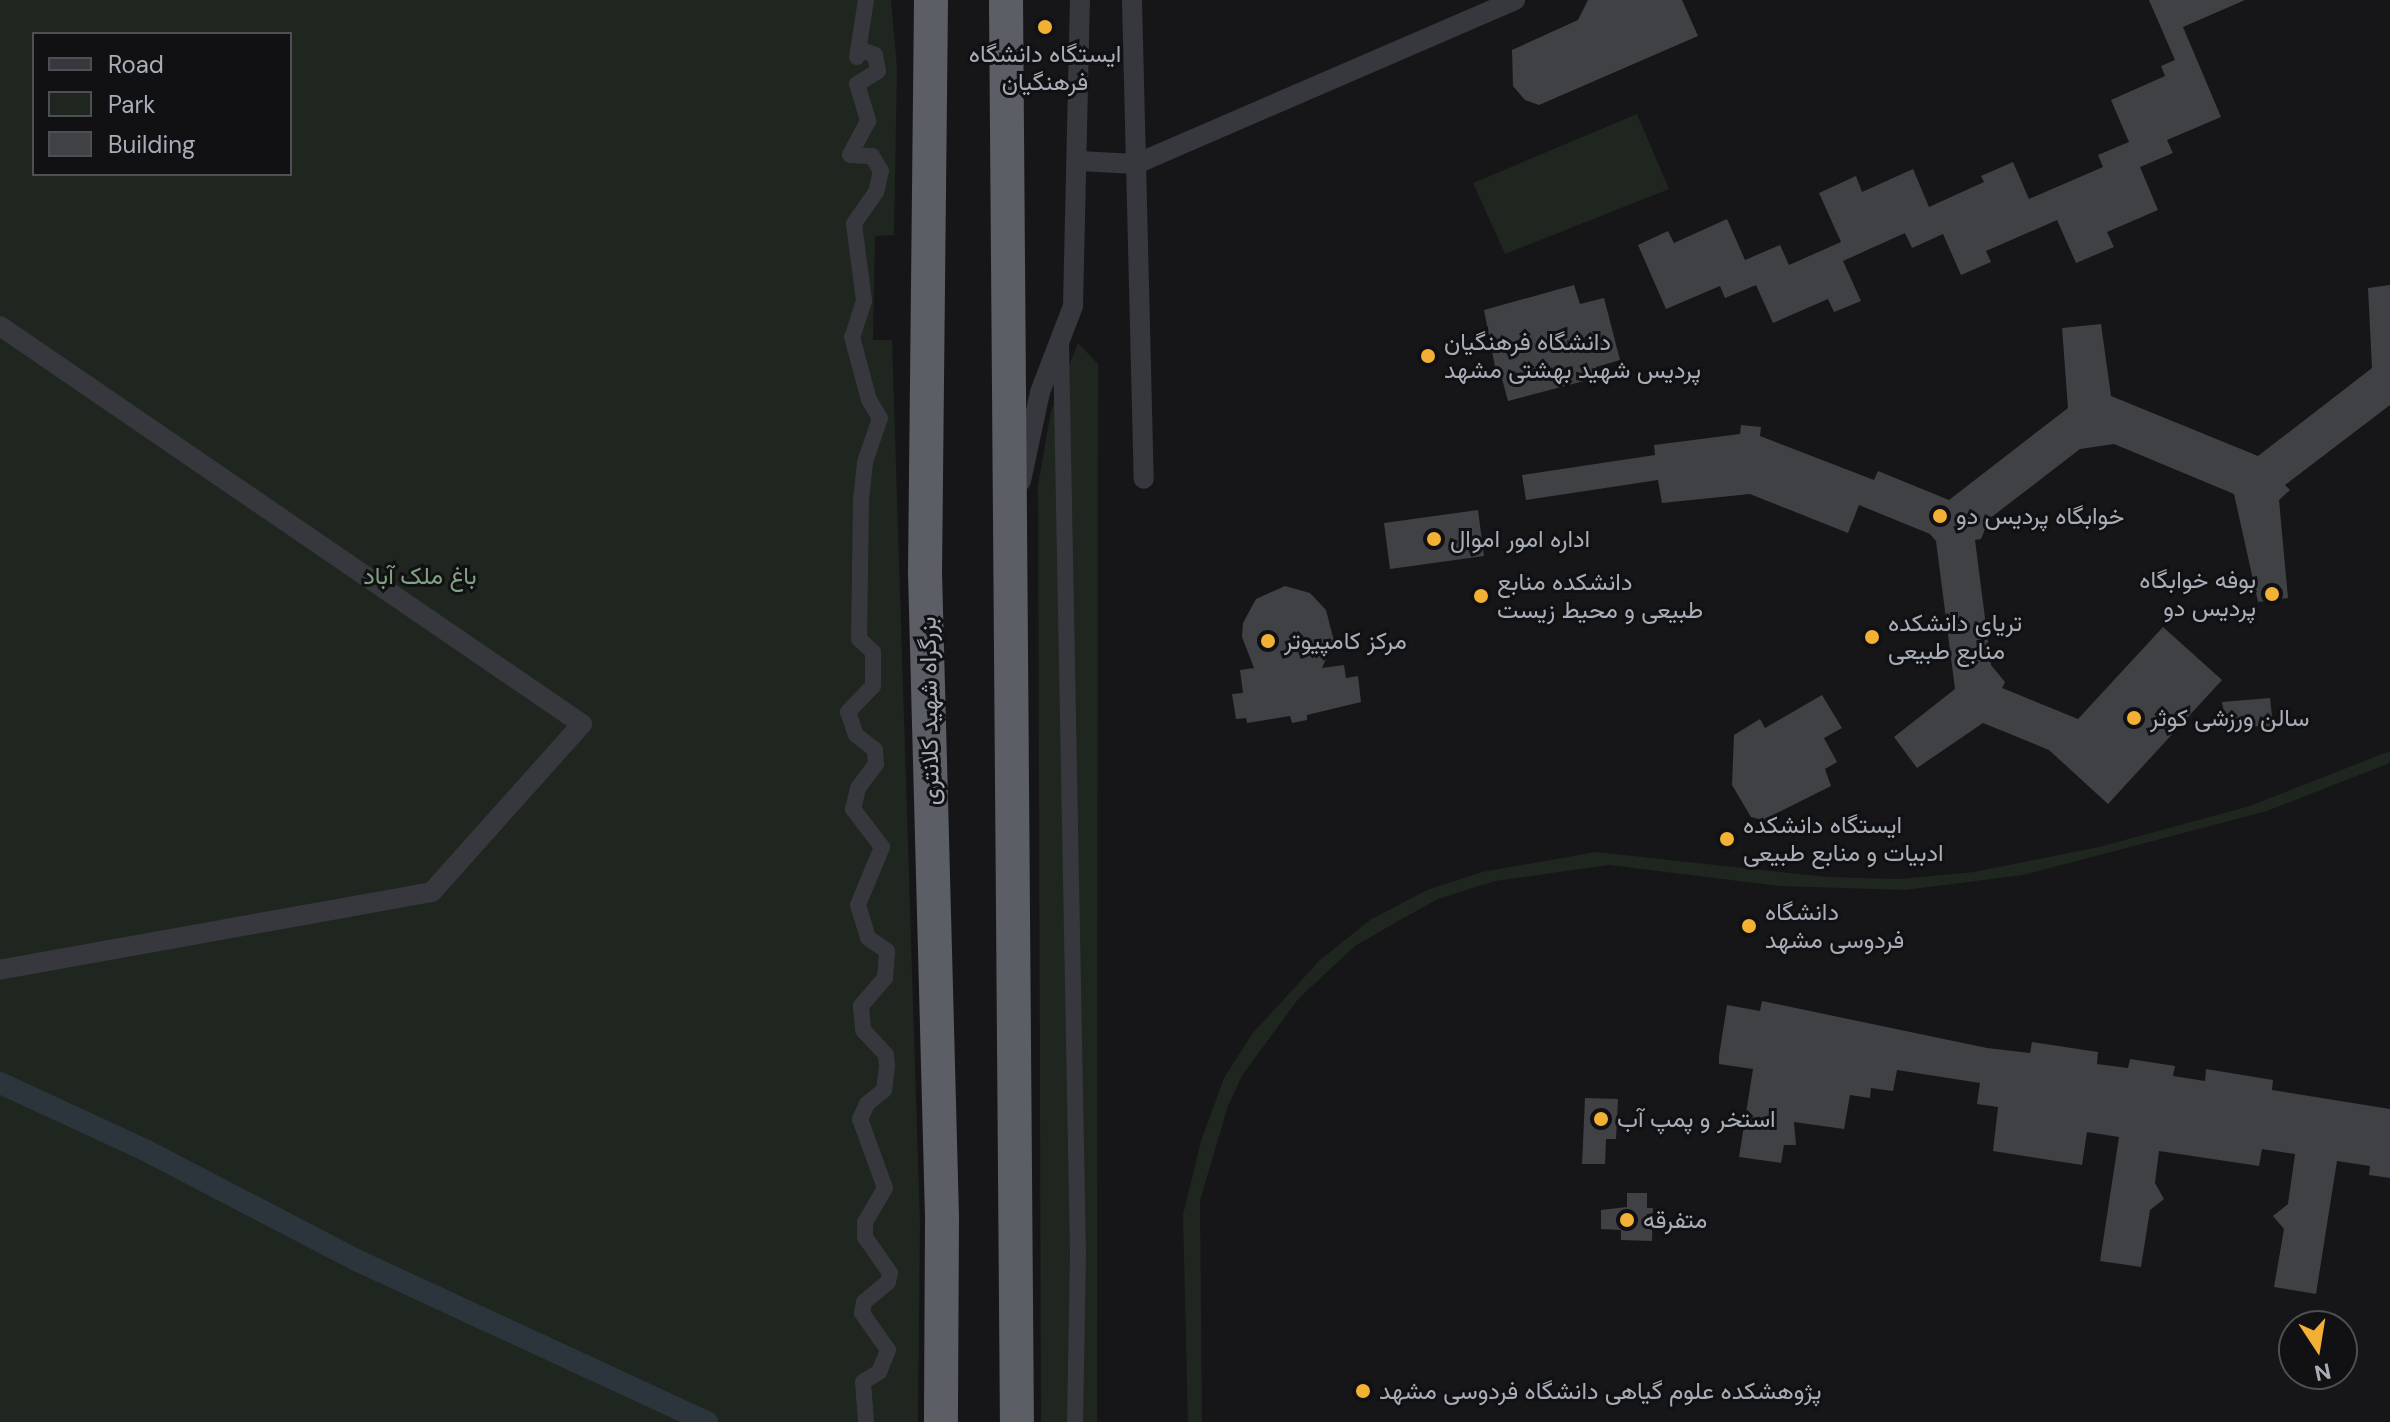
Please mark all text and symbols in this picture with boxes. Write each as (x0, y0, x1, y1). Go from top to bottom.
marker: ایستگاه دانشگاه فرهنگیان (1036, 18, 1054, 36)
legend (32, 32, 292, 176)
place label: ایستگاه دانشگاه فرهنگیان (969, 40, 1121, 96)
text: Road (108, 49, 164, 80)
text: Park (108, 89, 155, 120)
text: Building (108, 129, 195, 160)
place label: دانشگاه فرهنگیان پردیس شهید بهشتی مشهد (1444, 328, 1701, 384)
marker: دانشگاه فرهنگیان پردیس شهید بهشتی مشهد (1419, 347, 1437, 365)
place label: خوابگاه پردیس دو (1956, 502, 2124, 530)
marker: خوابگاه پردیس دو (1931, 507, 1949, 525)
place label: اداره امور اموال (1450, 525, 1590, 553)
marker: اداره امور اموال (1425, 530, 1443, 548)
park label: باغ ملک آباد (363, 562, 477, 590)
place label: بوفه خوابگاه پردیس دو (2139, 566, 2256, 622)
place label: دانشکده منابع طبیعی و محیط زیست (1497, 568, 1703, 624)
marker: بوفه خوابگاه پردیس دو (2263, 585, 2281, 603)
marker: دانشکده منابع طبیعی و محیط زیست (1472, 587, 1490, 605)
place label: تریای دانشکده منابع طبیعی (1888, 609, 2022, 665)
street label: بزرگراه شهید کلانتری (913, 616, 945, 806)
place label: مرکز کامپیوتر (1284, 627, 1407, 655)
marker: تریای دانشکده منابع طبیعی (1863, 628, 1881, 646)
marker: مرکز کامپیوتر (1259, 632, 1277, 650)
place label: سالن ورزشی کوثر (2150, 704, 2310, 732)
marker: سالن ورزشی کوثر (2125, 709, 2143, 727)
place label: ایستگاه دانشکده ادبیات و منابع طبیعی (1743, 811, 1944, 867)
marker: ایستگاه دانشکده ادبیات و منابع طبیعی (1718, 830, 1736, 848)
place label: دانشگاه فردوسی مشهد (1765, 898, 1904, 954)
marker: دانشگاه فردوسی مشهد (1740, 917, 1758, 935)
place label: استخر و پمپ آب (1617, 1105, 1776, 1133)
marker: استخر و پمپ آب (1592, 1110, 1610, 1128)
place label: متفرقه (1643, 1206, 1707, 1234)
marker: متفرقه (1618, 1211, 1636, 1229)
north arrow (2278, 1310, 2358, 1390)
text: N (2312, 1356, 2334, 1388)
place label: پژوهشکده علوم گیاهی دانشگاه فردوسی مشهد (1379, 1377, 1822, 1405)
marker: پژوهشکده علوم گیاهی دانشگاه فردوسی مشهد (1354, 1382, 1372, 1400)

